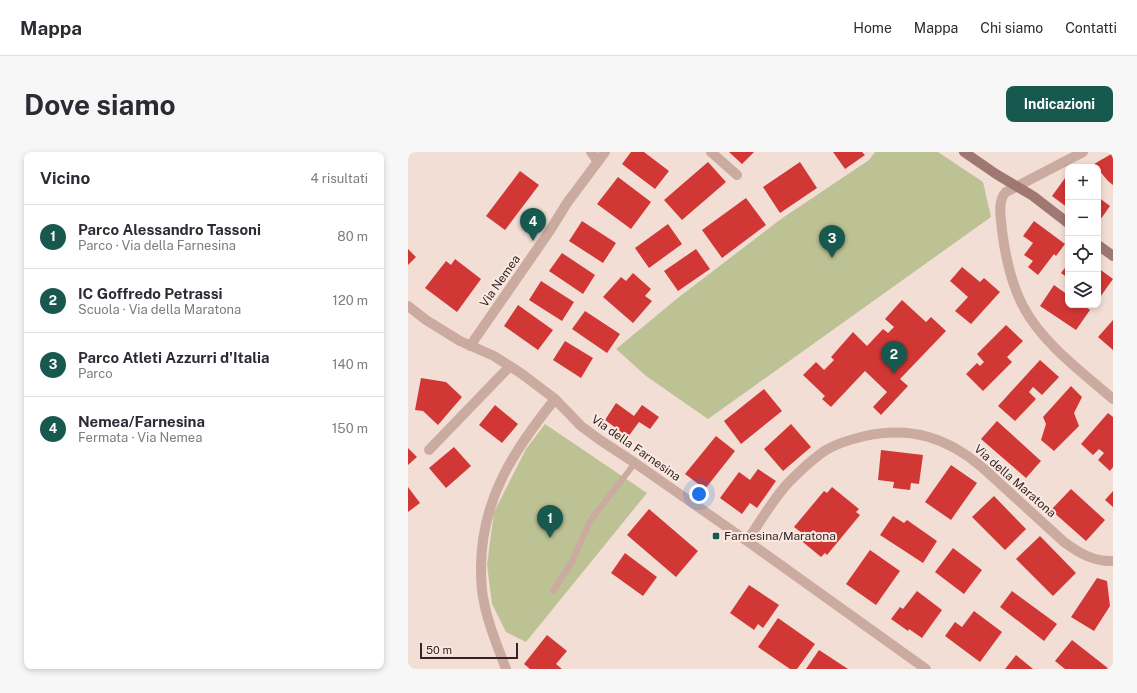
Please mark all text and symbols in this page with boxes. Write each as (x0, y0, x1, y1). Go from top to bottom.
text: Mappa (20, 17, 82, 39)
text: Home (853, 20, 892, 36)
text: Mappa (914, 20, 958, 36)
text: Chi siamo (980, 20, 1043, 36)
text: Contatti (1065, 20, 1117, 36)
button: Indicazioni (1006, 86, 1113, 122)
text: Dove siamo (24, 88, 176, 121)
map controls (1065, 164, 1101, 308)
button: + (1065, 164, 1101, 200)
text: Vicino (40, 168, 90, 188)
text: 4 risultati (311, 171, 368, 186)
button: − (1065, 200, 1101, 236)
pin: 4 (520, 208, 546, 241)
text: Parco Alessandro Tassoni (78, 221, 261, 238)
pin: 3 (819, 225, 845, 258)
text: 1 (50, 229, 56, 244)
text: 80 m (337, 229, 368, 244)
button: locate (1065, 236, 1101, 272)
text: Parco · Via della Farnesina (78, 238, 236, 253)
street label: Via Nemea (477, 252, 523, 310)
button: layers (1065, 272, 1101, 308)
text: IC Goffredo Petrassi (78, 285, 223, 302)
text: 2 (49, 293, 57, 308)
text: 120 m (333, 293, 368, 308)
text: Scuola · Via della Maratona (78, 302, 241, 317)
pin: 2 (881, 341, 907, 374)
text: Parco Atleti Azzurri d'Italia (78, 349, 270, 366)
text: 3 (49, 357, 57, 372)
text: 140 m (332, 357, 368, 372)
text: Parco (78, 366, 113, 381)
street label: Via della Farnesina (589, 412, 683, 484)
text: Nemea/Farnesina (78, 413, 205, 430)
text: 4 (49, 421, 57, 436)
text: 150 m (332, 421, 368, 436)
text: Fermata · Via Nemea (78, 430, 202, 445)
street label: Via della Maratona (971, 442, 1059, 520)
your location (689, 484, 709, 504)
pin: 1 (537, 505, 563, 538)
place label: Farnesina/Maratona (724, 529, 836, 543)
marker: Farnesina/Maratona (711, 531, 721, 541)
scale bar (420, 641, 518, 660)
text: 50 m (426, 644, 452, 656)

